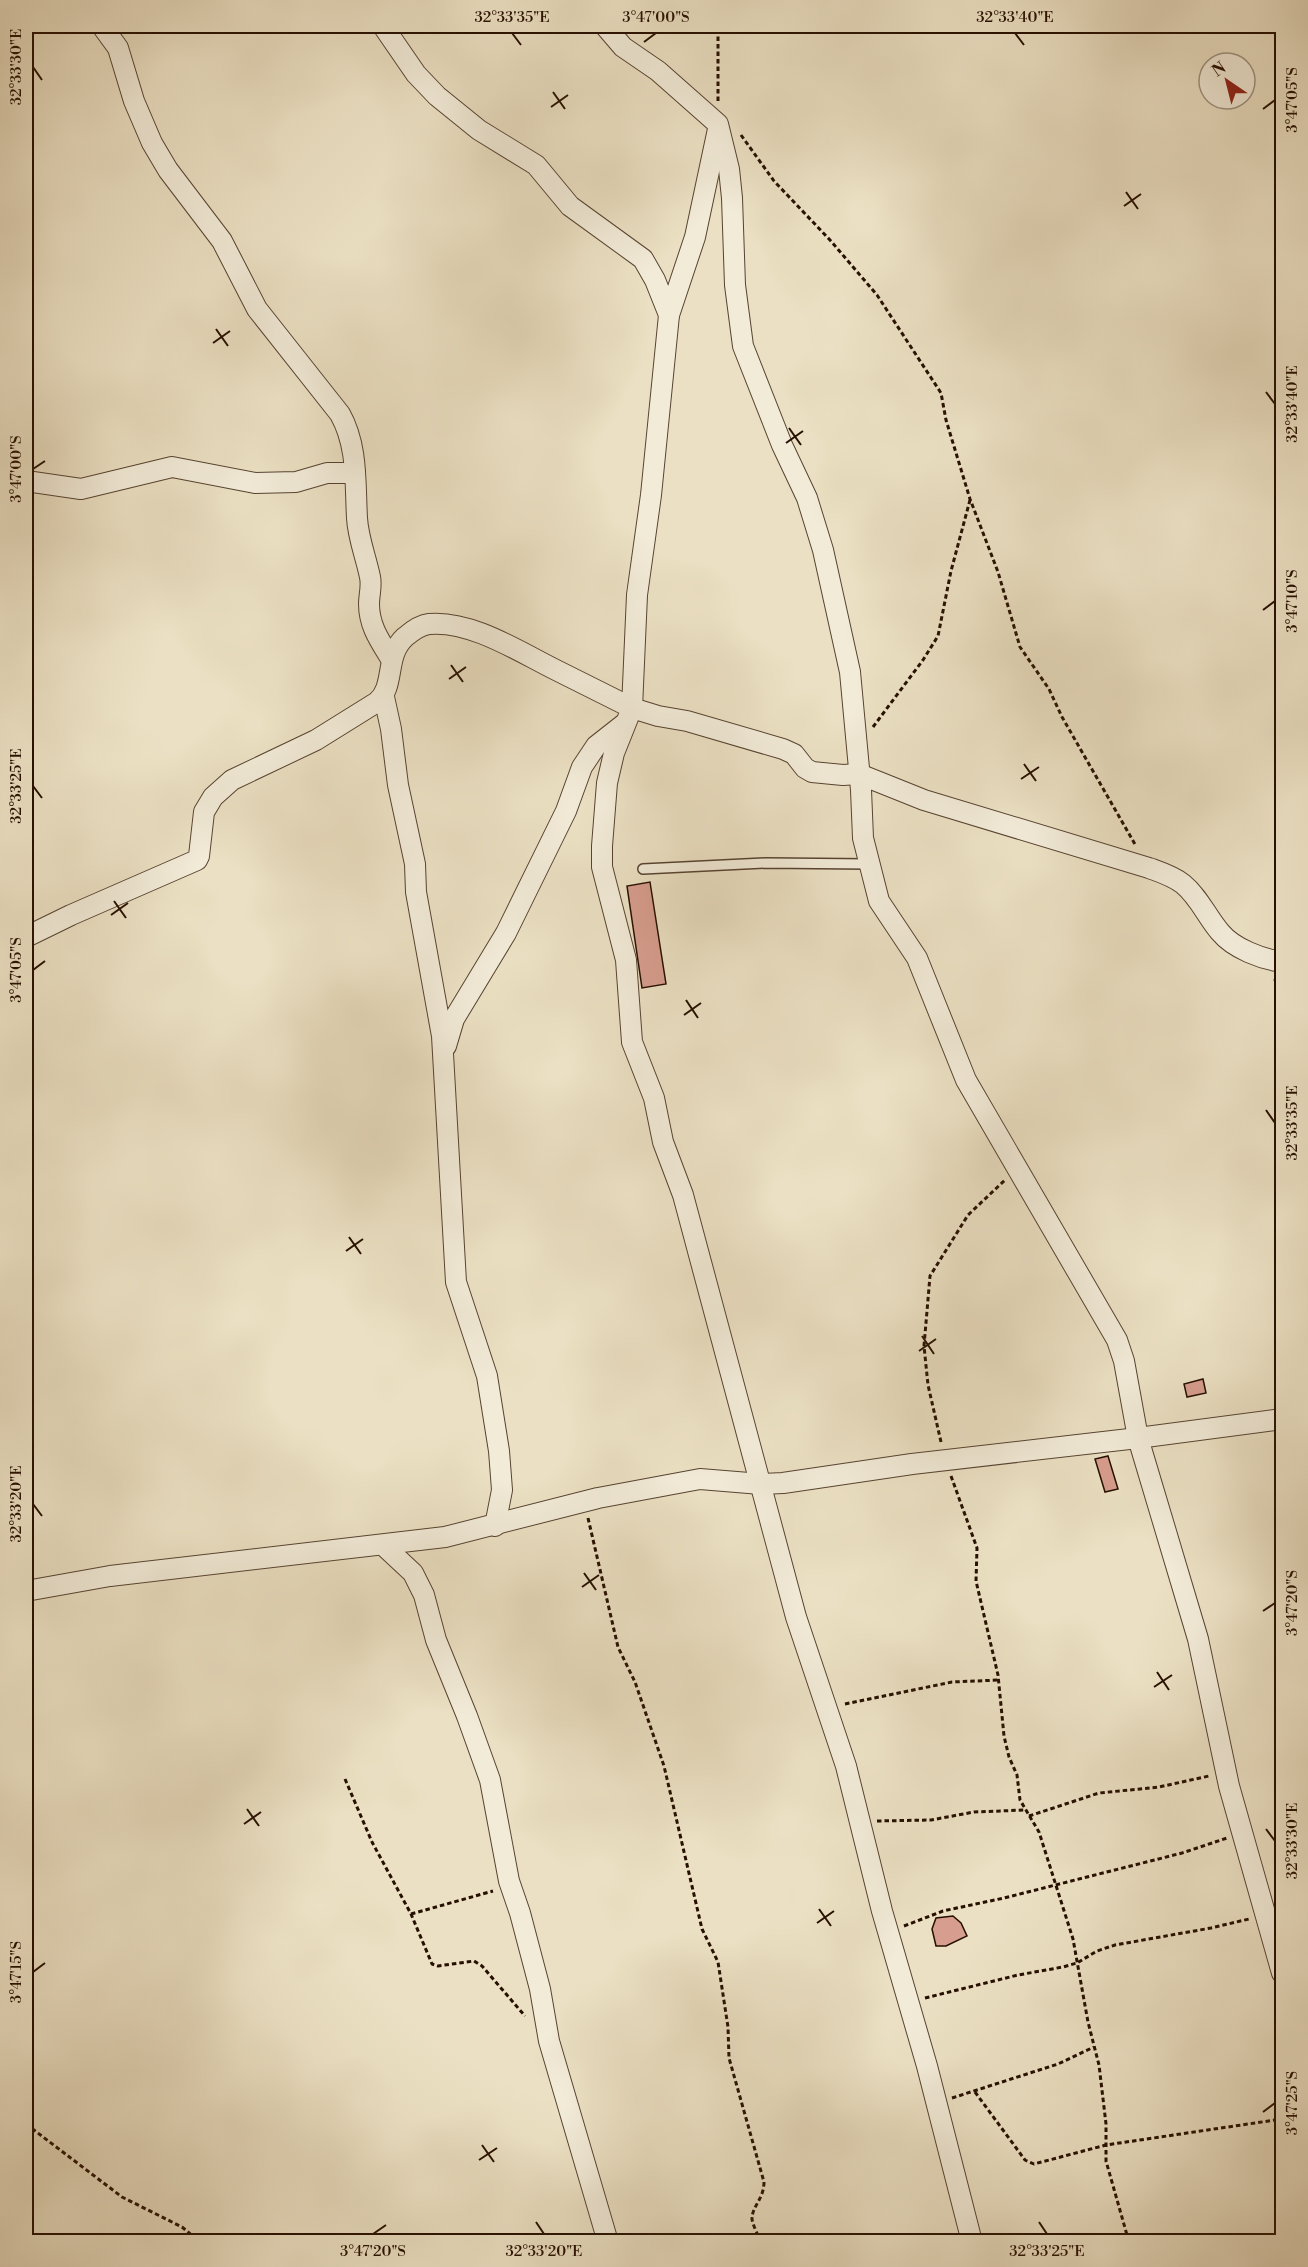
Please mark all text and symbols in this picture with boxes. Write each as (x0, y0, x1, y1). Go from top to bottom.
text: 32°33'35"E (474, 8, 550, 27)
text: 3°47'00"S (622, 8, 690, 27)
text: 32°33'40"E (976, 8, 1054, 27)
text: 32°33'30"E (7, 29, 26, 105)
north arrow (1197, 51, 1257, 111)
text: N (1208, 58, 1230, 81)
text: 3°47'05"S (1283, 67, 1302, 133)
text: 32°33'40"E (1283, 365, 1302, 443)
text: 3°47'00"S (7, 435, 26, 503)
text: 3°47'10"S (1283, 569, 1302, 633)
text: 32°33'25"E (7, 748, 26, 824)
text: 3°47'05"S (7, 937, 26, 1003)
text: 32°33'35"E (1283, 1085, 1302, 1161)
text: 32°33'20"E (7, 1466, 26, 1542)
text: 3°47'20"S (1283, 1570, 1302, 1636)
text: 32°33'30"E (1283, 1803, 1302, 1879)
text: 3°47'15"S (7, 1941, 26, 2003)
text: 3°47'25"S (1283, 2071, 1302, 2135)
text: 3°47'20"S (340, 2242, 406, 2261)
text: 32°33'20"E (506, 2242, 582, 2261)
text: 32°33'25"E (1009, 2242, 1085, 2261)

